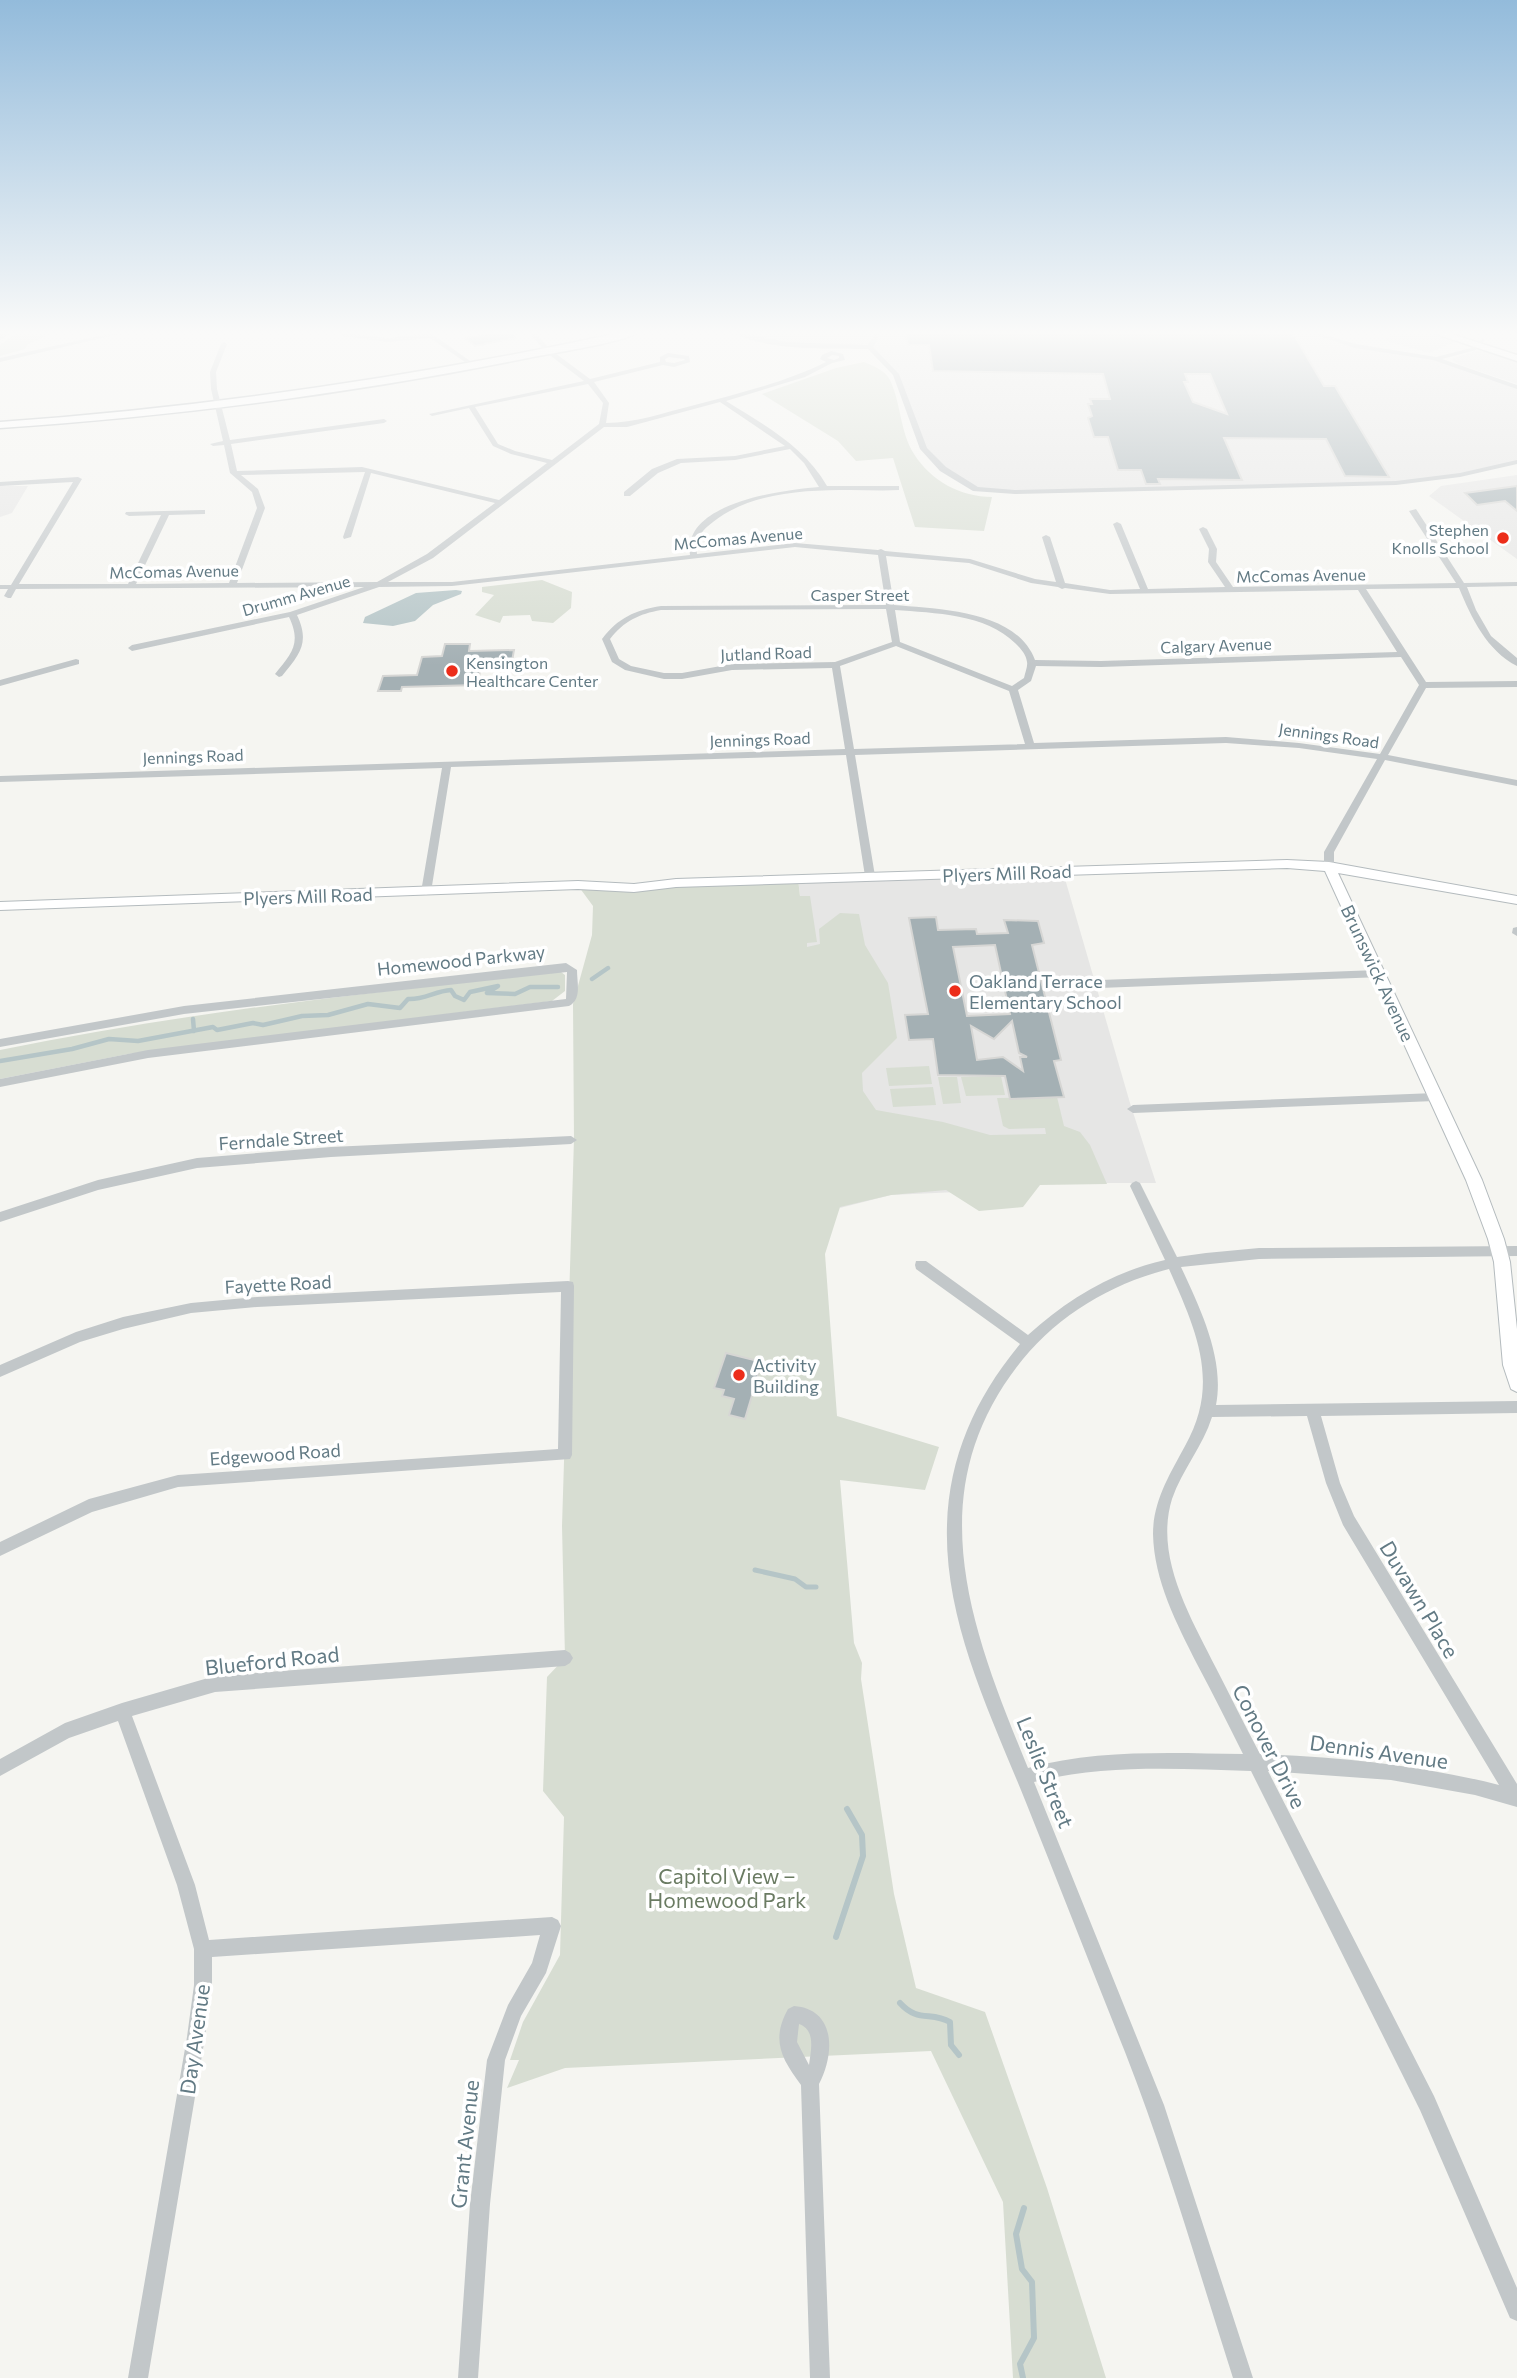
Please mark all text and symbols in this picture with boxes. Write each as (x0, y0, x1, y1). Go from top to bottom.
place label: Stephen Knolls School (1391, 520, 1489, 557)
street label: McComas Avenue (673, 523, 803, 553)
marker: Stephen Knolls School (1495, 530, 1511, 546)
street label: McComas Avenue (109, 560, 239, 582)
street label: McComas Avenue (1236, 564, 1366, 586)
street label: Drumm Avenue (240, 571, 352, 619)
street label: Casper Street (810, 585, 910, 604)
street label: Calgary Avenue (1160, 634, 1272, 656)
street label: Jutland Road (720, 642, 812, 664)
place label: Kensington Healthcare Center (466, 653, 599, 690)
marker: Kensington Healthcare Center (444, 663, 460, 679)
street label: Jennings Road (1278, 719, 1380, 751)
street label: Jennings Road (709, 728, 811, 750)
street label: Jennings Road (142, 745, 244, 767)
street label: Plyers Mill Road (942, 860, 1072, 886)
street label: Plyers Mill Road (243, 883, 373, 909)
street label: Brunswick Avenue (1337, 901, 1419, 1045)
street label: Homewood Parkway (376, 940, 546, 980)
place label: Oakland Terrace Elementary School (969, 970, 1122, 1013)
marker: Oakland Terrace Elementary School (947, 983, 963, 999)
street label: Ferndale Street (218, 1124, 344, 1154)
street label: Fayette Road (224, 1270, 332, 1298)
place label: Activity Building (753, 1354, 819, 1397)
marker: Activity Building (731, 1367, 747, 1383)
street label: Edgewood Road (209, 1438, 341, 1470)
street label: Duvawn Place (1375, 1536, 1465, 1662)
street label: Blueford Road (204, 1641, 340, 1679)
street label: Conover Drive (1228, 1680, 1312, 1812)
street label: Leslie Street (1012, 1713, 1080, 1831)
street label: Dennis Avenue (1308, 1729, 1450, 1773)
park label: Capitol View – Homewood Park (647, 1863, 807, 1912)
street label: Day Avenue (174, 1982, 214, 2096)
street label: Grant Avenue (445, 2078, 483, 2210)

